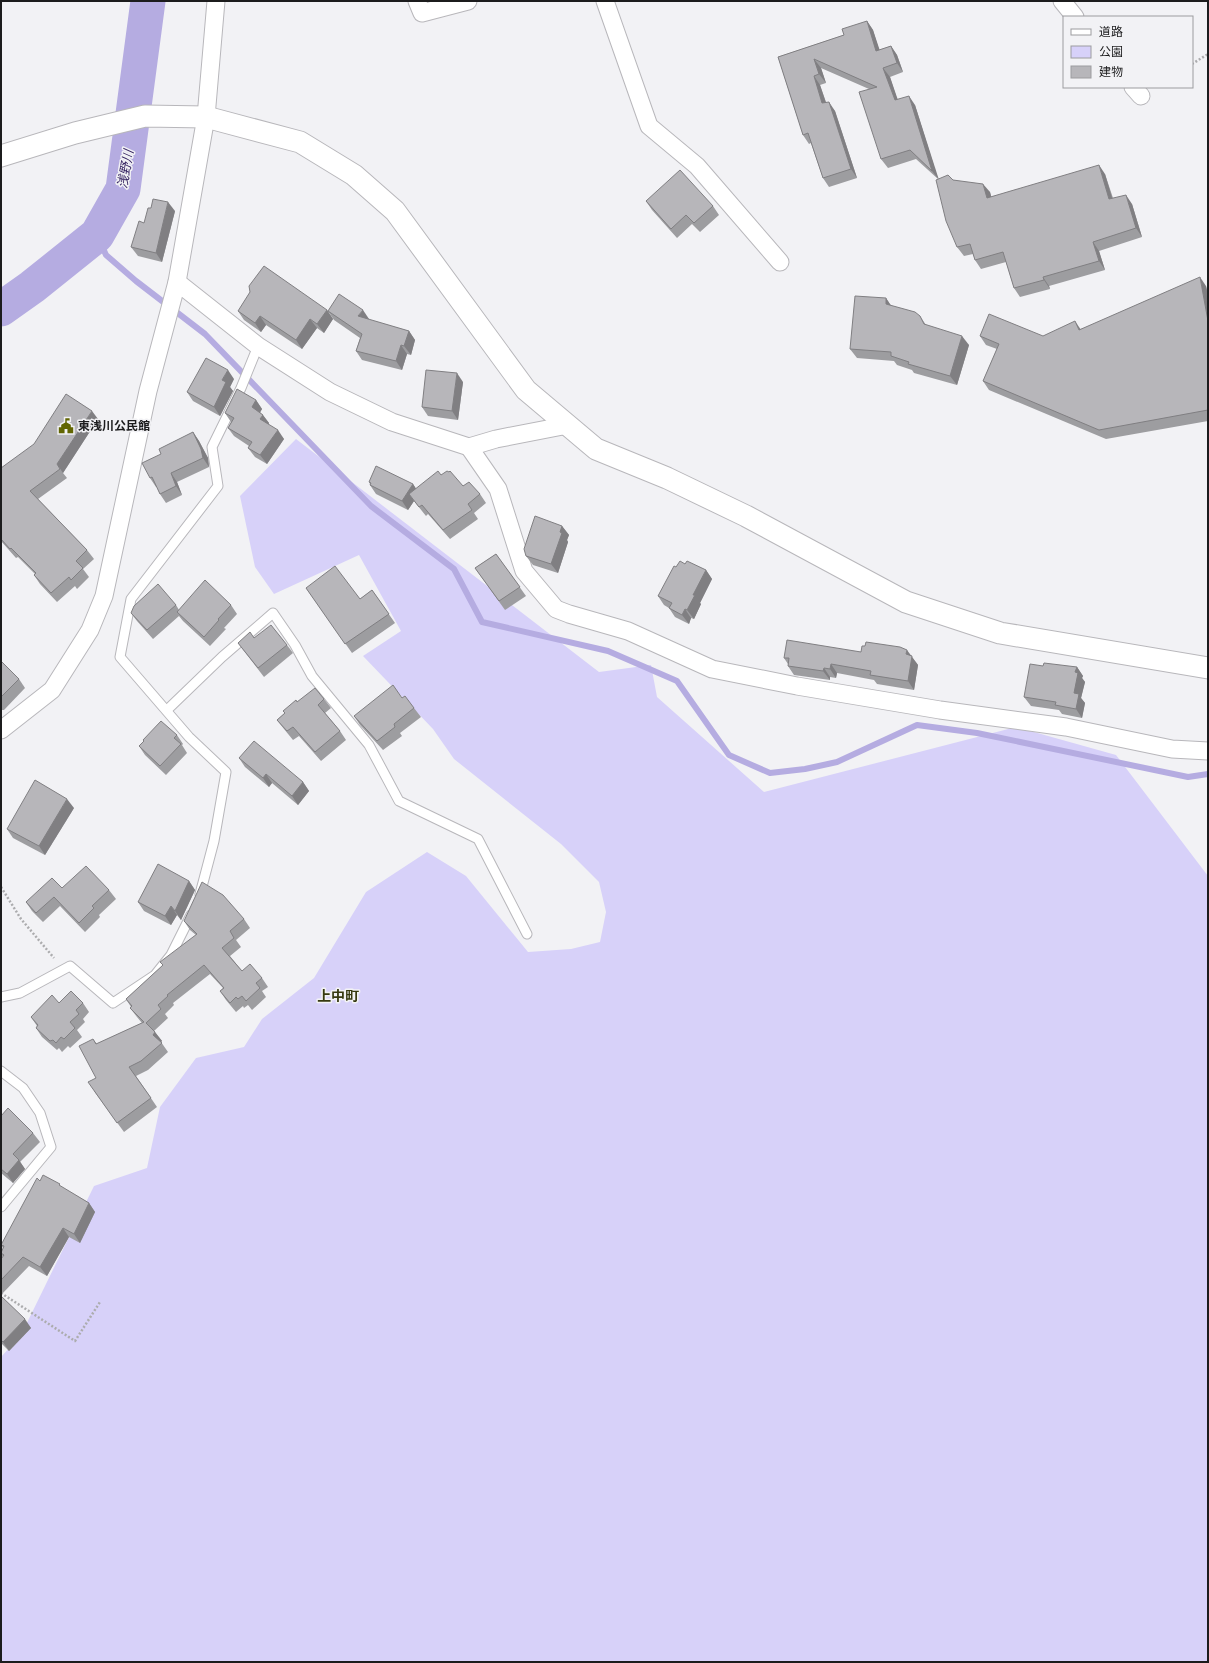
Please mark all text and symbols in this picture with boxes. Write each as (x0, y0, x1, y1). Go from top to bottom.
legend (1063, 16, 1193, 88)
text: 道路 (1099, 24, 1123, 39)
text: 公園 (1099, 44, 1123, 59)
text: 建物 (1099, 64, 1123, 79)
water label: 浅野川 (114, 146, 137, 190)
public building icon: 東浅川公民館 (57, 417, 75, 435)
place label: 東浅川公民館 (78, 418, 150, 433)
district label: 上中町 (317, 987, 359, 1004)

